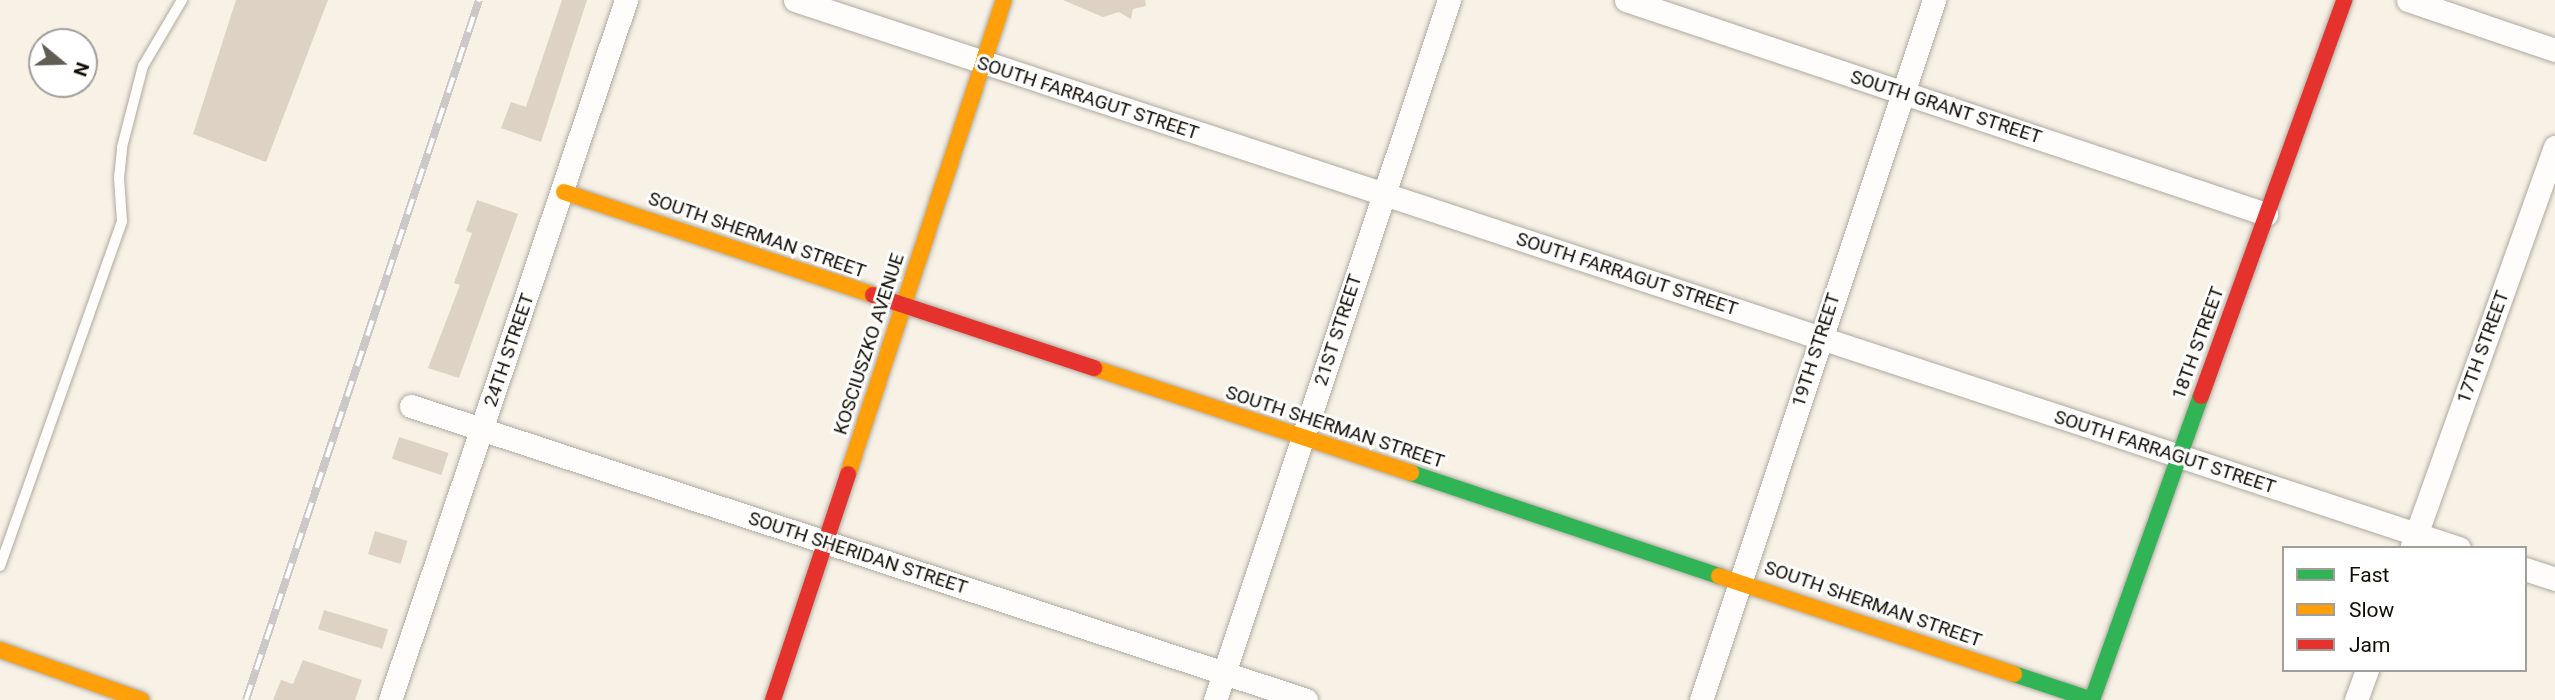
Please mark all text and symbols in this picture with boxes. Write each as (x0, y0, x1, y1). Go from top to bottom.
north arrow (28, 28, 98, 98)
street label: SOUTH FARRAGUT STREET (974, 51, 1202, 145)
text: N (68, 59, 94, 79)
street label: SOUTH GRANT STREET (1847, 65, 2045, 149)
street label: SOUTH SHERMAN STREET (645, 187, 869, 283)
street label: SOUTH FARRAGUT STREET (1513, 227, 1741, 321)
street label: KOSCIUSZKO AVENUE (829, 251, 909, 437)
street label: 21ST STREET (1309, 271, 1367, 389)
street label: 18TH STREET (2167, 283, 2229, 403)
street label: 17TH STREET (2452, 287, 2514, 407)
street label: 24TH STREET (479, 290, 539, 410)
street label: 19TH STREET (1787, 290, 1845, 410)
street label: SOUTH SHERMAN STREET (1223, 381, 1447, 473)
street label: SOUTH FARRAGUT STREET (2051, 405, 2279, 499)
street label: SOUTH SHERIDAN STREET (746, 507, 970, 599)
legend (2282, 546, 2527, 672)
street label: SOUTH SHERMAN STREET (1761, 556, 1985, 652)
text: Fast (2349, 563, 2389, 587)
text: Slow (2349, 598, 2394, 622)
text: Jam (2349, 633, 2390, 657)

